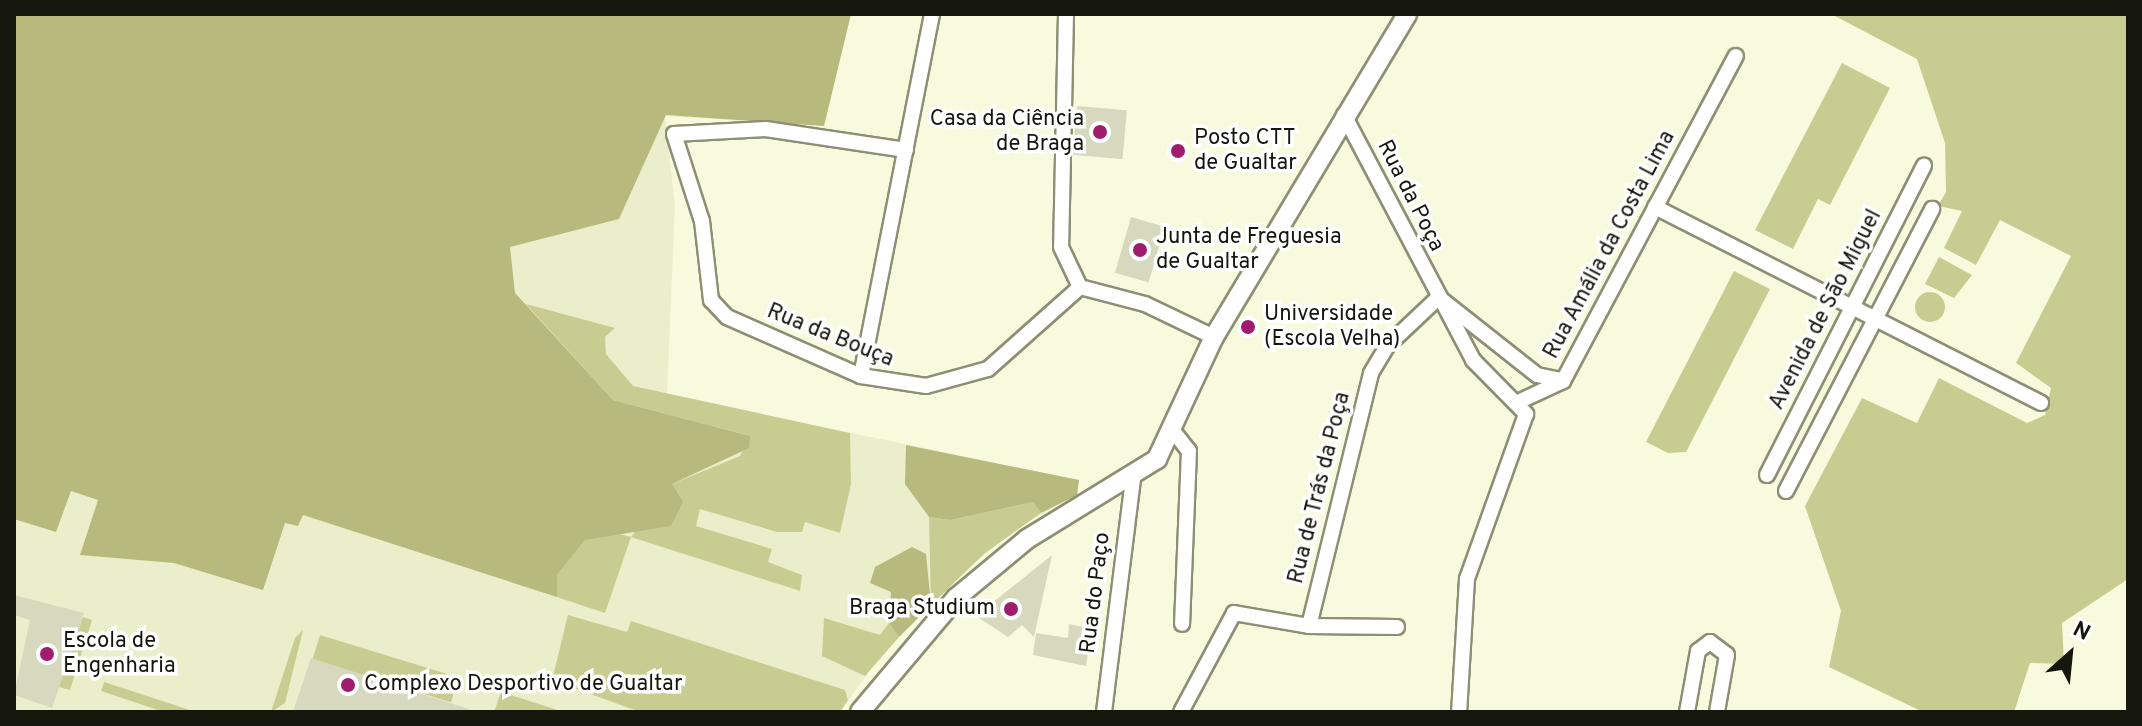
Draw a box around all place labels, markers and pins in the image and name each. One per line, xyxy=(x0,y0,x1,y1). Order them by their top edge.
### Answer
place label: Casa da Ciência de Braga xyxy=(930,106,1084,158)
marker: Casa da Ciência de Braga xyxy=(1091,123,1109,141)
place label: Posto CTT de Gualtar xyxy=(1194,125,1297,176)
marker: Posto CTT de Gualtar xyxy=(1169,142,1187,160)
place label: Junta de Freguesia de Gualtar xyxy=(1156,224,1342,276)
marker: Junta de Freguesia de Gualtar xyxy=(1131,241,1149,259)
place label: Universidade (Escola Velha) xyxy=(1264,301,1401,352)
marker: Universidade (Escola Velha) xyxy=(1239,318,1257,336)
place label: Braga Studium xyxy=(849,596,995,622)
marker: Braga Studium xyxy=(1002,600,1020,618)
place label: Escola de Engenharia xyxy=(63,628,175,680)
marker: Escola de Engenharia xyxy=(38,645,56,663)
place label: Complexo Desportivo de Gualtar xyxy=(364,672,682,698)
marker: Complexo Desportivo de Gualtar xyxy=(339,676,357,694)

